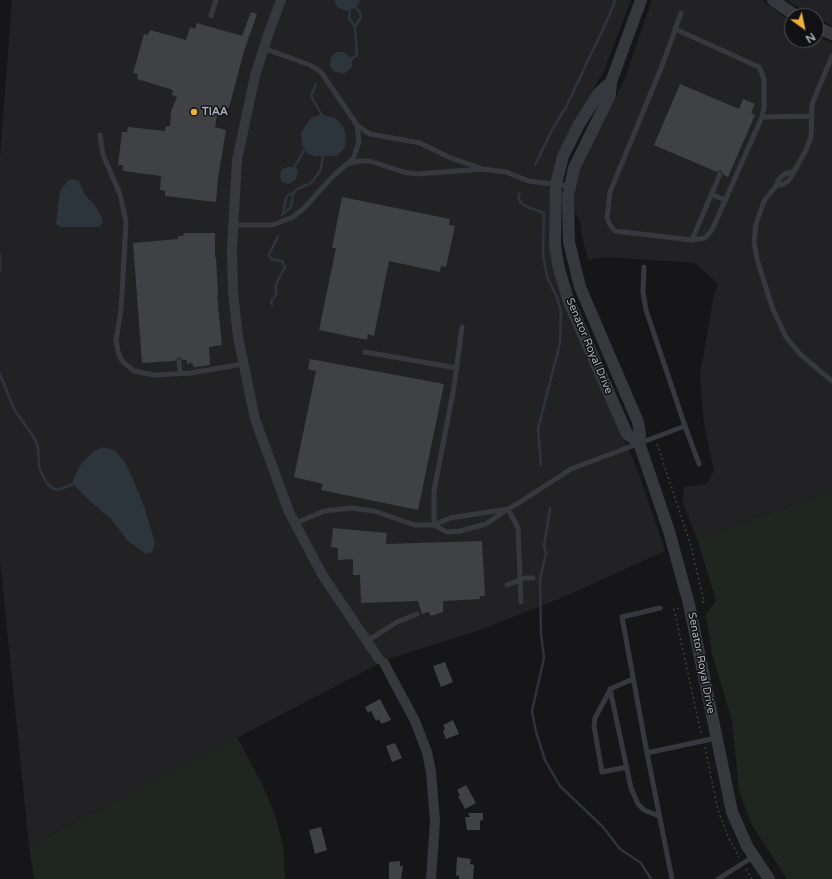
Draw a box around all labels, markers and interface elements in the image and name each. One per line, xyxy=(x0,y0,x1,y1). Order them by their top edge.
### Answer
north arrow xyxy=(784,8,824,48)
text: N xyxy=(803,30,818,46)
place label: TIAA xyxy=(202,105,228,119)
marker: TIAA xyxy=(189,107,199,117)
street label: Senator Royal Drive xyxy=(563,296,615,396)
street label: Senator Royal Drive xyxy=(685,611,717,715)

